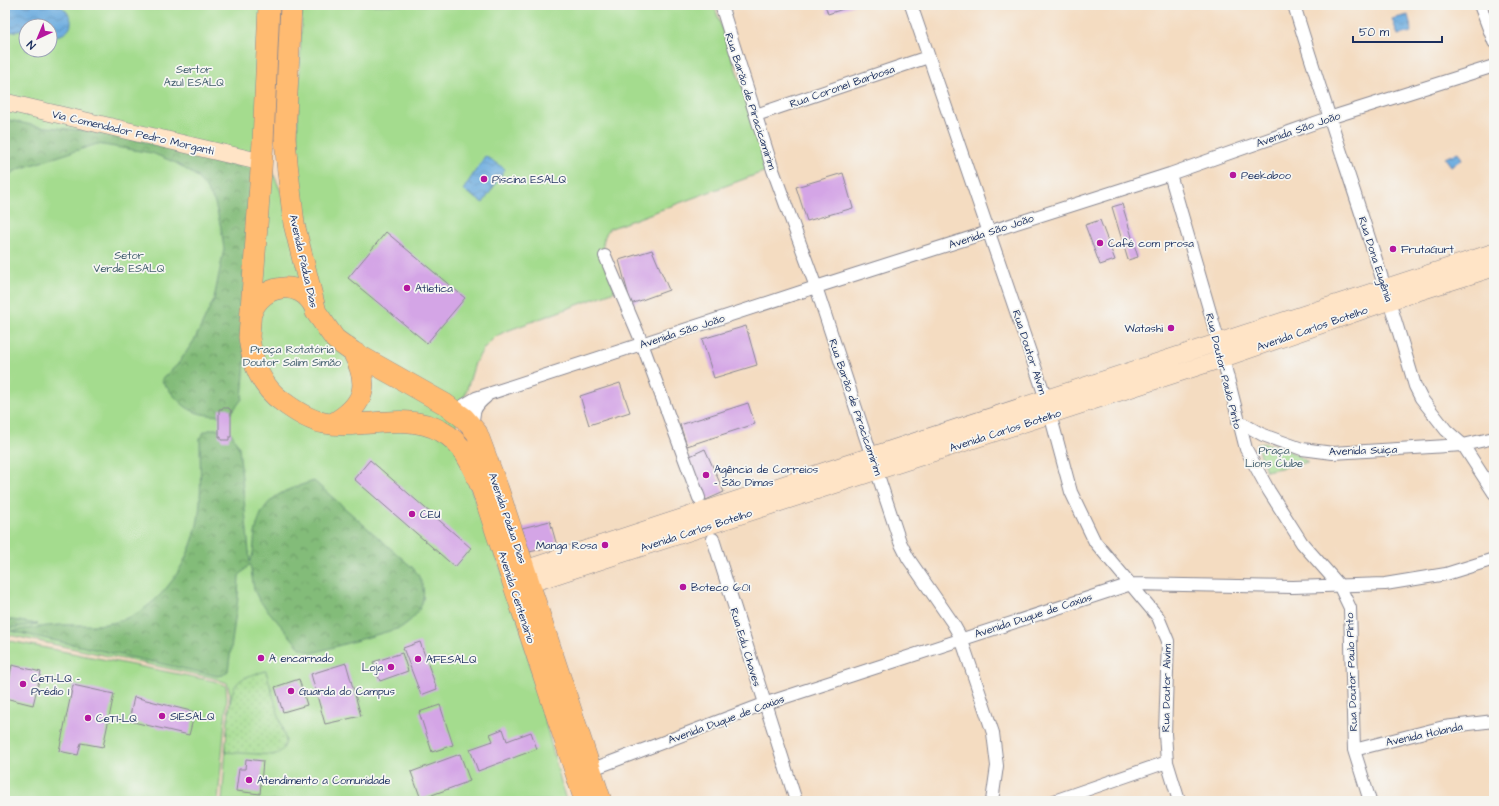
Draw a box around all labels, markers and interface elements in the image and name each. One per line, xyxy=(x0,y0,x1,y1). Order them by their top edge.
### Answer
north arrow xyxy=(18,18,58,58)
scale bar xyxy=(1353,18,1442,44)
text: 50 m xyxy=(1359,24,1390,41)
street label: Rua Barão de Piracicamirim xyxy=(721,31,780,172)
text: N xyxy=(24,37,39,53)
street label: Rua Coronel Barbosa xyxy=(788,61,897,112)
park label: Sertor Azul ESALQ xyxy=(164,62,224,90)
street label: Via Comendador Pedro Morganti xyxy=(50,107,216,159)
street label: Avenida São João xyxy=(1254,108,1343,151)
place label: Peekaboo xyxy=(1241,168,1292,183)
marker: Peekaboo xyxy=(1228,170,1238,180)
place label: Piscina ESALQ xyxy=(492,172,567,187)
marker: Piscina ESALQ xyxy=(479,174,489,184)
street label: Avenida São João xyxy=(947,210,1036,252)
street label: Avenida Pádua Dias xyxy=(285,213,322,310)
street label: Rua Dona Eugênia xyxy=(1354,215,1396,304)
place label: Café com prosa xyxy=(1108,236,1194,251)
marker: Café com prosa xyxy=(1095,238,1105,248)
place label: FrutaGurt xyxy=(1401,242,1455,257)
marker: FrutaGurt xyxy=(1388,244,1398,254)
park label: Setor Verde ESALQ xyxy=(94,248,165,276)
place label: Atletica xyxy=(415,281,453,296)
marker: Atletica xyxy=(402,283,412,293)
street label: Avenida Carlos Botelho xyxy=(1255,302,1370,355)
street label: Rua Doutor Alvim xyxy=(1009,308,1050,397)
street label: Avenida São João xyxy=(638,310,727,352)
street label: Rua Doutor Paulo Pinto xyxy=(1202,312,1245,431)
place label: Watashi xyxy=(1124,321,1163,336)
marker: Watashi xyxy=(1166,323,1176,333)
street label: Rua Barão de Piracicamirim xyxy=(825,337,886,478)
park label: Praça Rotatória Doutor Salim Simão xyxy=(243,342,342,370)
street label: Avenida Carlos Botelho xyxy=(947,405,1064,456)
street label: Avenida Suiça xyxy=(1329,442,1398,459)
park label: Praça Lions Clube xyxy=(1245,443,1303,471)
place label: Agência de Correios - São Dimas xyxy=(714,462,819,490)
marker: Agência de Correios - São Dimas xyxy=(701,470,711,480)
street label: Avenida Pádua Dias xyxy=(485,471,530,566)
street label: Avenida Carlos Botelho xyxy=(638,505,755,556)
place label: CEU xyxy=(420,507,440,522)
marker: CEU xyxy=(407,509,417,519)
place label: Manga Rosa xyxy=(536,538,597,554)
marker: Manga Rosa xyxy=(600,540,610,550)
street label: Avenida Centenário xyxy=(495,549,539,646)
place label: Boteco 6:01 xyxy=(691,580,751,595)
marker: Boteco 6:01 xyxy=(678,582,688,592)
street label: Avenida Duque de Caxias xyxy=(972,589,1094,642)
street label: Rua Edu Chaves xyxy=(726,606,765,689)
street label: Rua Doutor Paulo Pinto xyxy=(1342,612,1361,732)
street label: Rua Doutor Alvim xyxy=(1158,643,1175,732)
place label: A encarnado xyxy=(269,651,334,666)
place label: AFESALQ xyxy=(426,652,477,667)
marker: A encarnado xyxy=(256,653,266,663)
marker: AFESALQ xyxy=(413,654,423,664)
place label: Loja xyxy=(362,660,383,675)
marker: Loja xyxy=(386,662,396,672)
place label: CeTI-LQ - Prédio 1 xyxy=(31,671,81,699)
marker: CeTI-LQ - Prédio 1 xyxy=(18,679,28,689)
place label: Guarda do Campus xyxy=(299,684,395,699)
marker: Guarda do Campus xyxy=(286,686,296,696)
street label: Avenida Duque de Caxias xyxy=(666,691,787,748)
place label: SIESALQ xyxy=(170,709,215,724)
place label: CeTI-LQ xyxy=(96,711,137,726)
marker: SIESALQ xyxy=(157,711,167,721)
marker: CeTI-LQ xyxy=(83,713,93,723)
street label: Avenida Holanda xyxy=(1384,719,1464,750)
place label: Atendimento a Comunidade xyxy=(257,773,390,788)
marker: Atendimento a Comunidade xyxy=(244,775,254,785)

